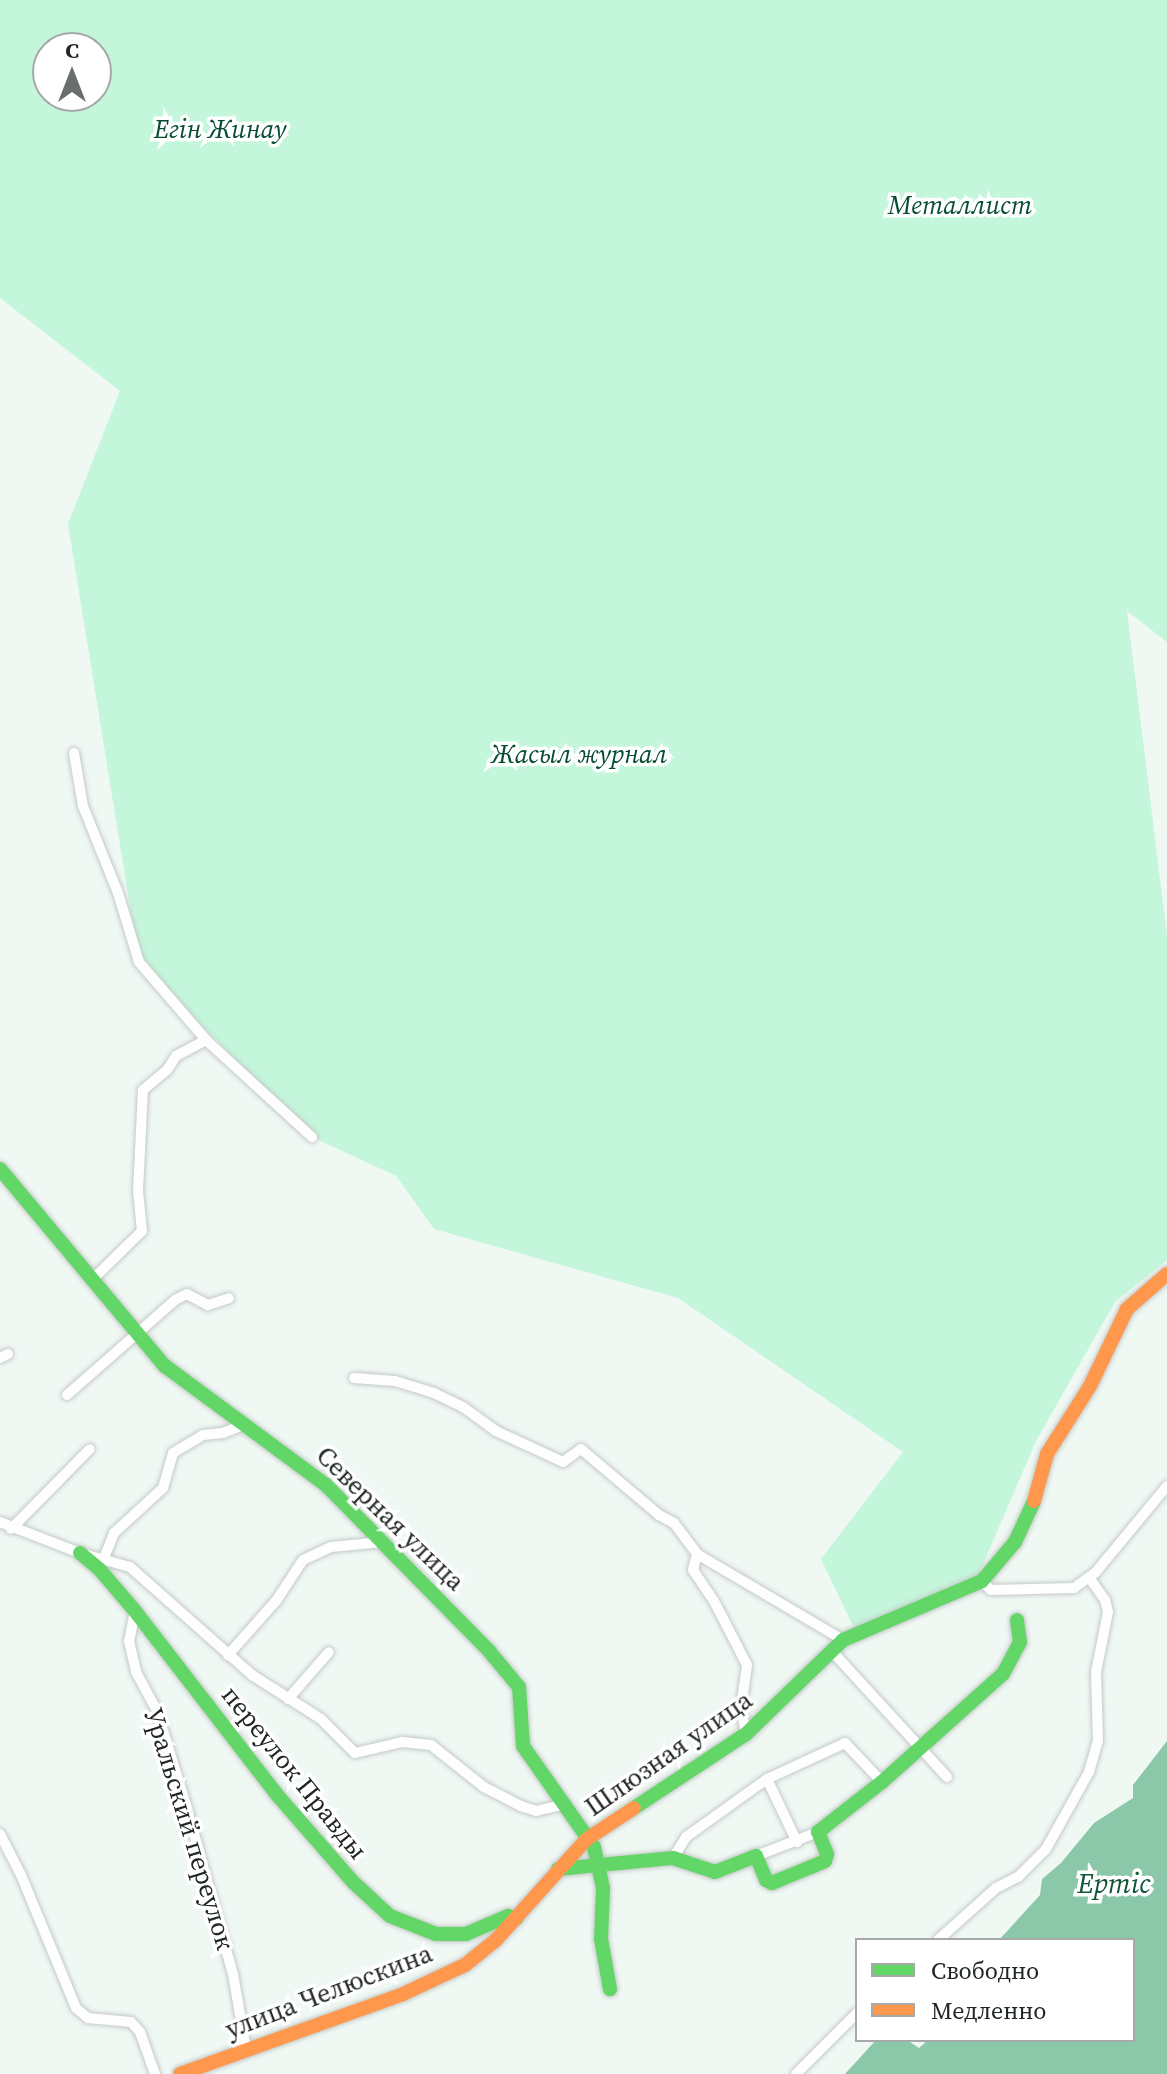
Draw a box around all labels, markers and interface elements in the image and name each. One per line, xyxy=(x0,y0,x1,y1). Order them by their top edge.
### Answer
north arrow xyxy=(32,32,112,112)
text: С xyxy=(65,35,79,65)
park label: Егін Жинау xyxy=(154,114,286,146)
park label: Металлист xyxy=(888,190,1032,222)
park label: Жасыл журнал xyxy=(491,739,667,771)
street label: Северная улица xyxy=(309,1440,471,1598)
street label: переулок Правды xyxy=(215,1680,373,1866)
street label: Шлюзная улица xyxy=(579,1685,759,1823)
street label: Уральский переулок xyxy=(137,1704,241,1954)
water label: Ертіс xyxy=(1077,1866,1151,1900)
street label: улица Челюскина xyxy=(221,1938,437,2046)
legend xyxy=(855,1938,1135,2042)
text: Свободно xyxy=(931,1954,1039,1987)
text: Медленно xyxy=(931,1994,1046,2027)

